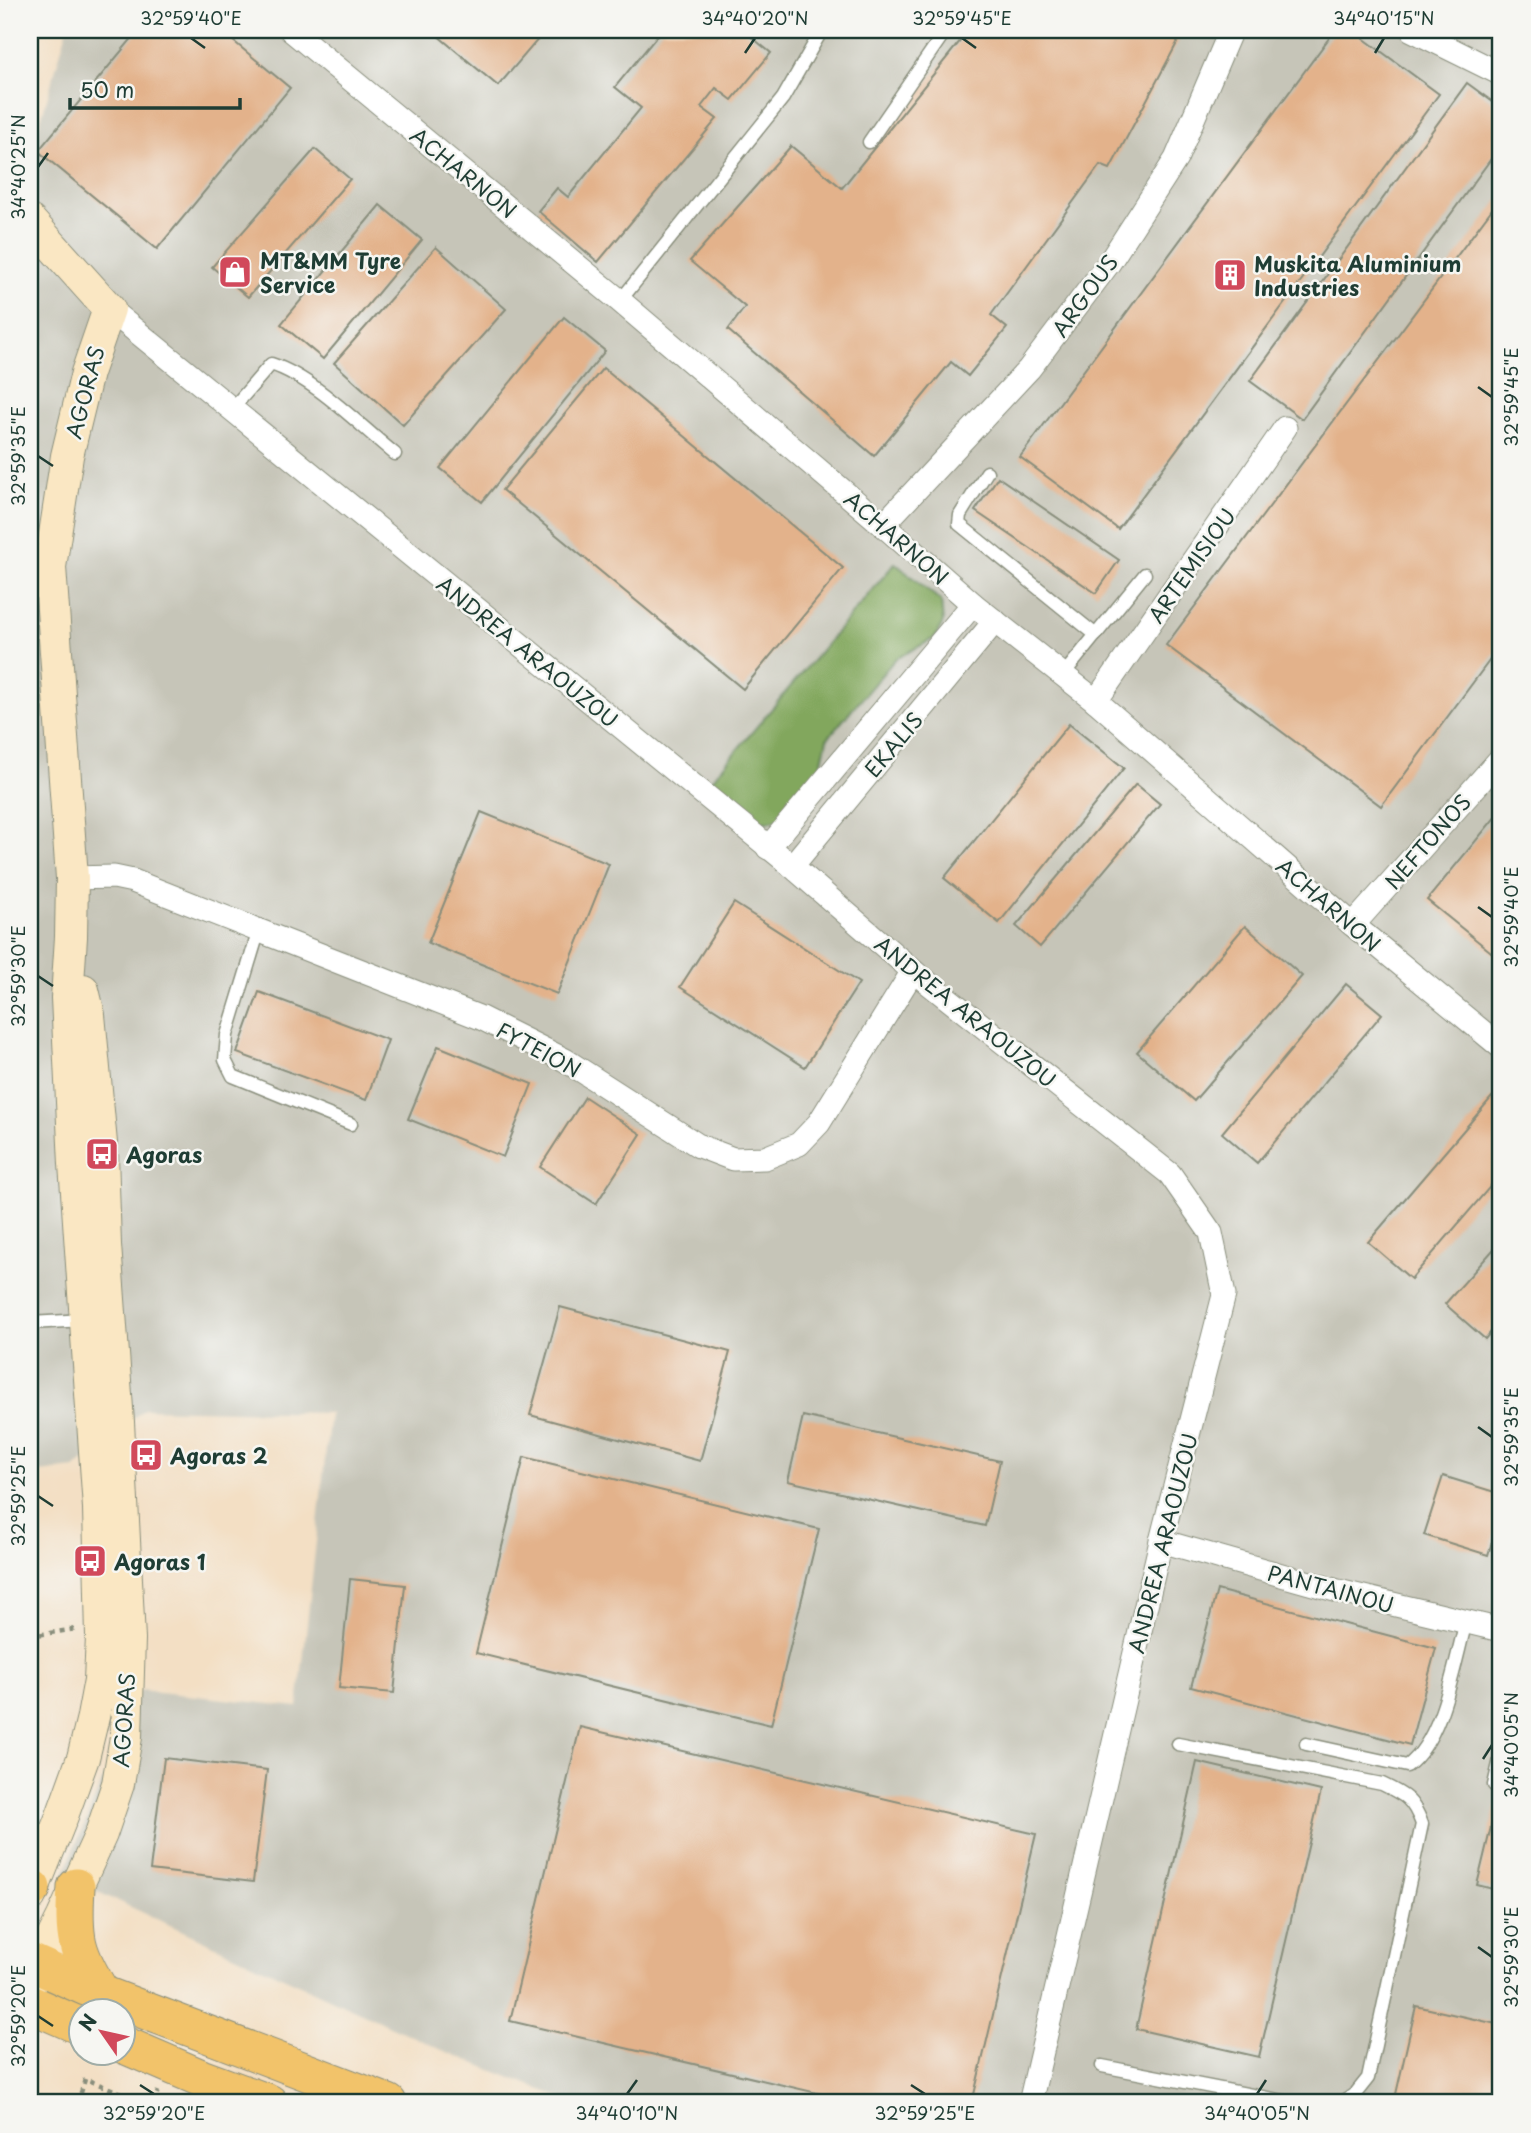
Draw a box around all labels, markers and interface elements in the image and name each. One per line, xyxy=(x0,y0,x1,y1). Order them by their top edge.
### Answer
text: 32°59'40"E xyxy=(140,4,242,31)
text: 34°40'20"N xyxy=(701,4,809,31)
text: 32°59'45"E xyxy=(912,4,1012,31)
text: 34°40'15"N xyxy=(1333,4,1435,31)
scale bar xyxy=(70,66,240,110)
text: 50 m xyxy=(80,73,134,105)
text: 34°40'25"N xyxy=(4,114,31,220)
street label: ACHARNON xyxy=(404,119,524,225)
place label: MT&MM Tyre Service xyxy=(260,244,401,300)
street label: ARGOUS xyxy=(1043,247,1125,343)
place label: Muskita Aluminium Industries xyxy=(1254,247,1461,303)
shop icon: MT&MM Tyre Service xyxy=(216,253,254,291)
building icon: Muskita Aluminium Industries xyxy=(1211,256,1249,294)
street label: AGORAS xyxy=(56,342,112,442)
text: 32°59'45"E xyxy=(1497,347,1524,447)
text: 32°59'35"E xyxy=(4,406,31,506)
street label: ACHARNON xyxy=(838,483,956,591)
street label: ARTEMISIOU xyxy=(1139,501,1243,629)
street label: ANDREA ARAOUZOU xyxy=(430,568,626,734)
street label: EKALIS xyxy=(856,704,930,784)
street label: NEFTONOS xyxy=(1376,786,1478,896)
street label: ACHARNON xyxy=(1270,850,1388,958)
text: 32°59'40"E xyxy=(1497,866,1524,968)
text: 32°59'30"E xyxy=(4,925,31,1027)
street label: ANDREA ARAOUZOU xyxy=(868,928,1064,1094)
street label: FYTEION xyxy=(491,1013,587,1085)
bus stop icon: Agoras xyxy=(83,1135,121,1173)
place label: Agoras xyxy=(125,1138,202,1170)
text: 32°59'35"E xyxy=(1497,1387,1524,1487)
street label: ANDREA ARAOUZOU xyxy=(1119,1430,1205,1656)
bus stop icon: Agoras 2 xyxy=(127,1436,165,1474)
place label: Agoras 2 xyxy=(169,1439,268,1471)
text: 32°59'25"E xyxy=(4,1446,31,1546)
bus stop icon: Agoras 1 xyxy=(71,1542,109,1580)
place label: Agoras 1 xyxy=(113,1545,206,1577)
street label: PANTAINOU xyxy=(1264,1556,1398,1620)
street label: AGORAS xyxy=(104,1671,142,1769)
text: 34°40'05"N xyxy=(1497,1692,1524,1798)
text: 32°59'30"E xyxy=(1497,1906,1524,2008)
text: 32°59'20"E xyxy=(4,1965,31,2067)
north arrow xyxy=(66,1996,136,2066)
text: N xyxy=(71,2008,103,2036)
text: 32°59'20"E xyxy=(103,2099,205,2126)
text: 34°40'10"N xyxy=(576,2099,678,2126)
text: 32°59'25"E xyxy=(875,2099,975,2126)
text: 34°40'05"N xyxy=(1204,2099,1310,2126)

